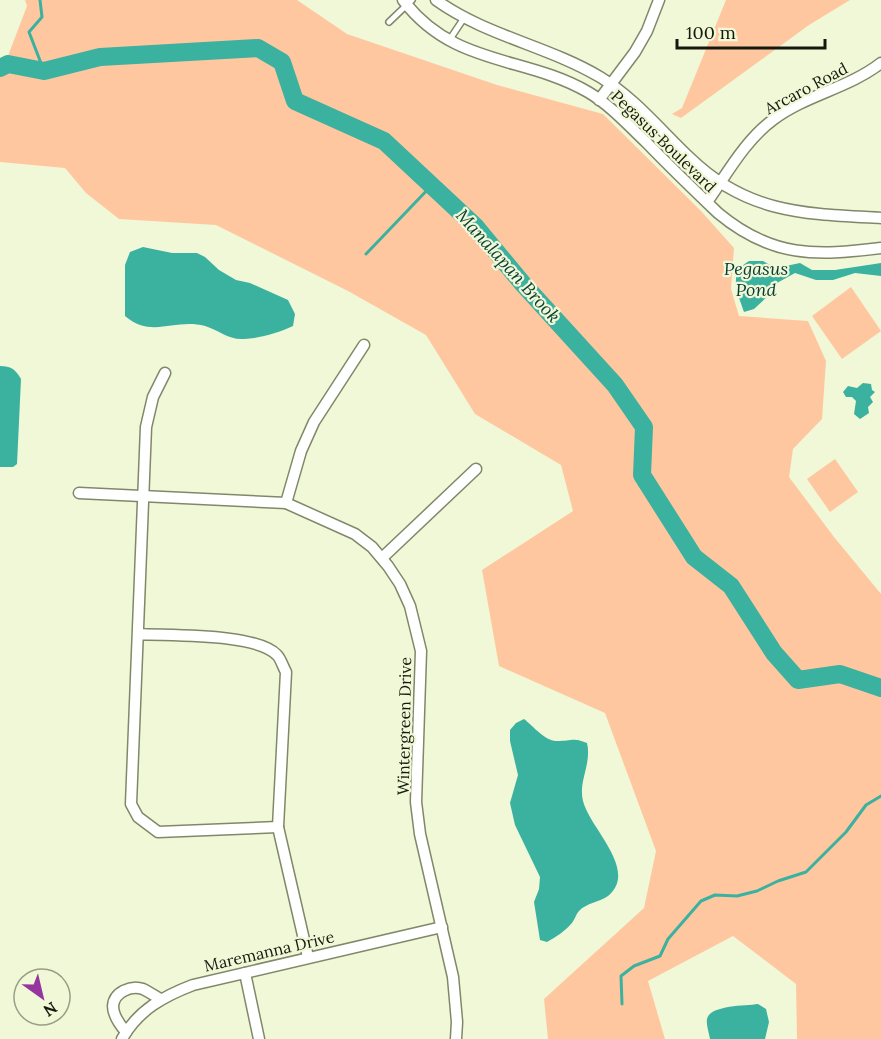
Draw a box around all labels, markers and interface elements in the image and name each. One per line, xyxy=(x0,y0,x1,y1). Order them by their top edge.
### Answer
scale bar xyxy=(677,12,826,50)
text: 100 m xyxy=(686,21,736,44)
street label: Arcaro Road xyxy=(760,58,851,119)
street label: Pegasus Boulevard xyxy=(607,86,721,197)
water label: Manalapan Brook xyxy=(451,204,566,327)
water label: Pegasus Pond xyxy=(724,257,788,301)
street label: Wintergreen Drive xyxy=(393,656,415,795)
street label: Maremanna Drive xyxy=(202,926,336,976)
north arrow xyxy=(12,967,72,1027)
text: N xyxy=(40,998,61,1021)

